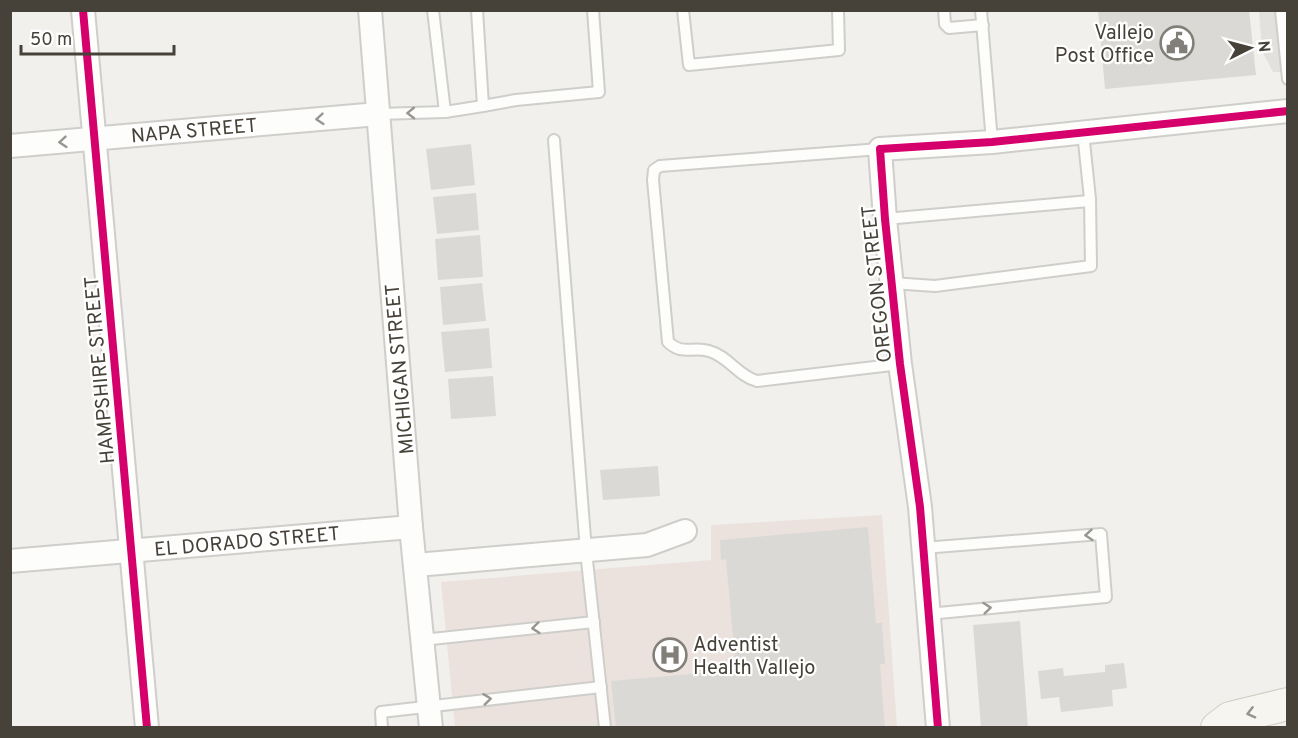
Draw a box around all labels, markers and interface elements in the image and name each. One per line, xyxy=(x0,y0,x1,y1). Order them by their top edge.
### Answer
scale bar xyxy=(21,18,174,56)
north arrow xyxy=(1220,18,1280,78)
place label: Vallejo Post Office xyxy=(1055,21,1154,70)
public building icon: Vallejo Post Office xyxy=(1159,25,1195,61)
text: 50 m xyxy=(30,29,72,52)
text: N xyxy=(1252,40,1273,53)
one-way arrow xyxy=(407,107,416,119)
one-way arrow xyxy=(316,112,325,125)
street label: NAPA STREET xyxy=(130,114,259,150)
one-way arrow xyxy=(59,135,68,148)
street label: OREGON STREET xyxy=(857,204,899,364)
street label: HAMPSHIRE STREET xyxy=(80,275,122,465)
street label: MICHIGAN STREET xyxy=(381,282,421,455)
street label: EL DORADO STREET xyxy=(153,522,341,564)
one-way arrow xyxy=(1085,528,1094,541)
one-way arrow xyxy=(982,602,991,615)
one-way arrow xyxy=(531,621,540,634)
place label: Adventist Health Vallejo xyxy=(693,633,815,682)
hospital icon: Adventist Health Vallejo xyxy=(652,637,688,673)
one-way arrow xyxy=(483,693,492,706)
one-way arrow xyxy=(1246,706,1256,719)

